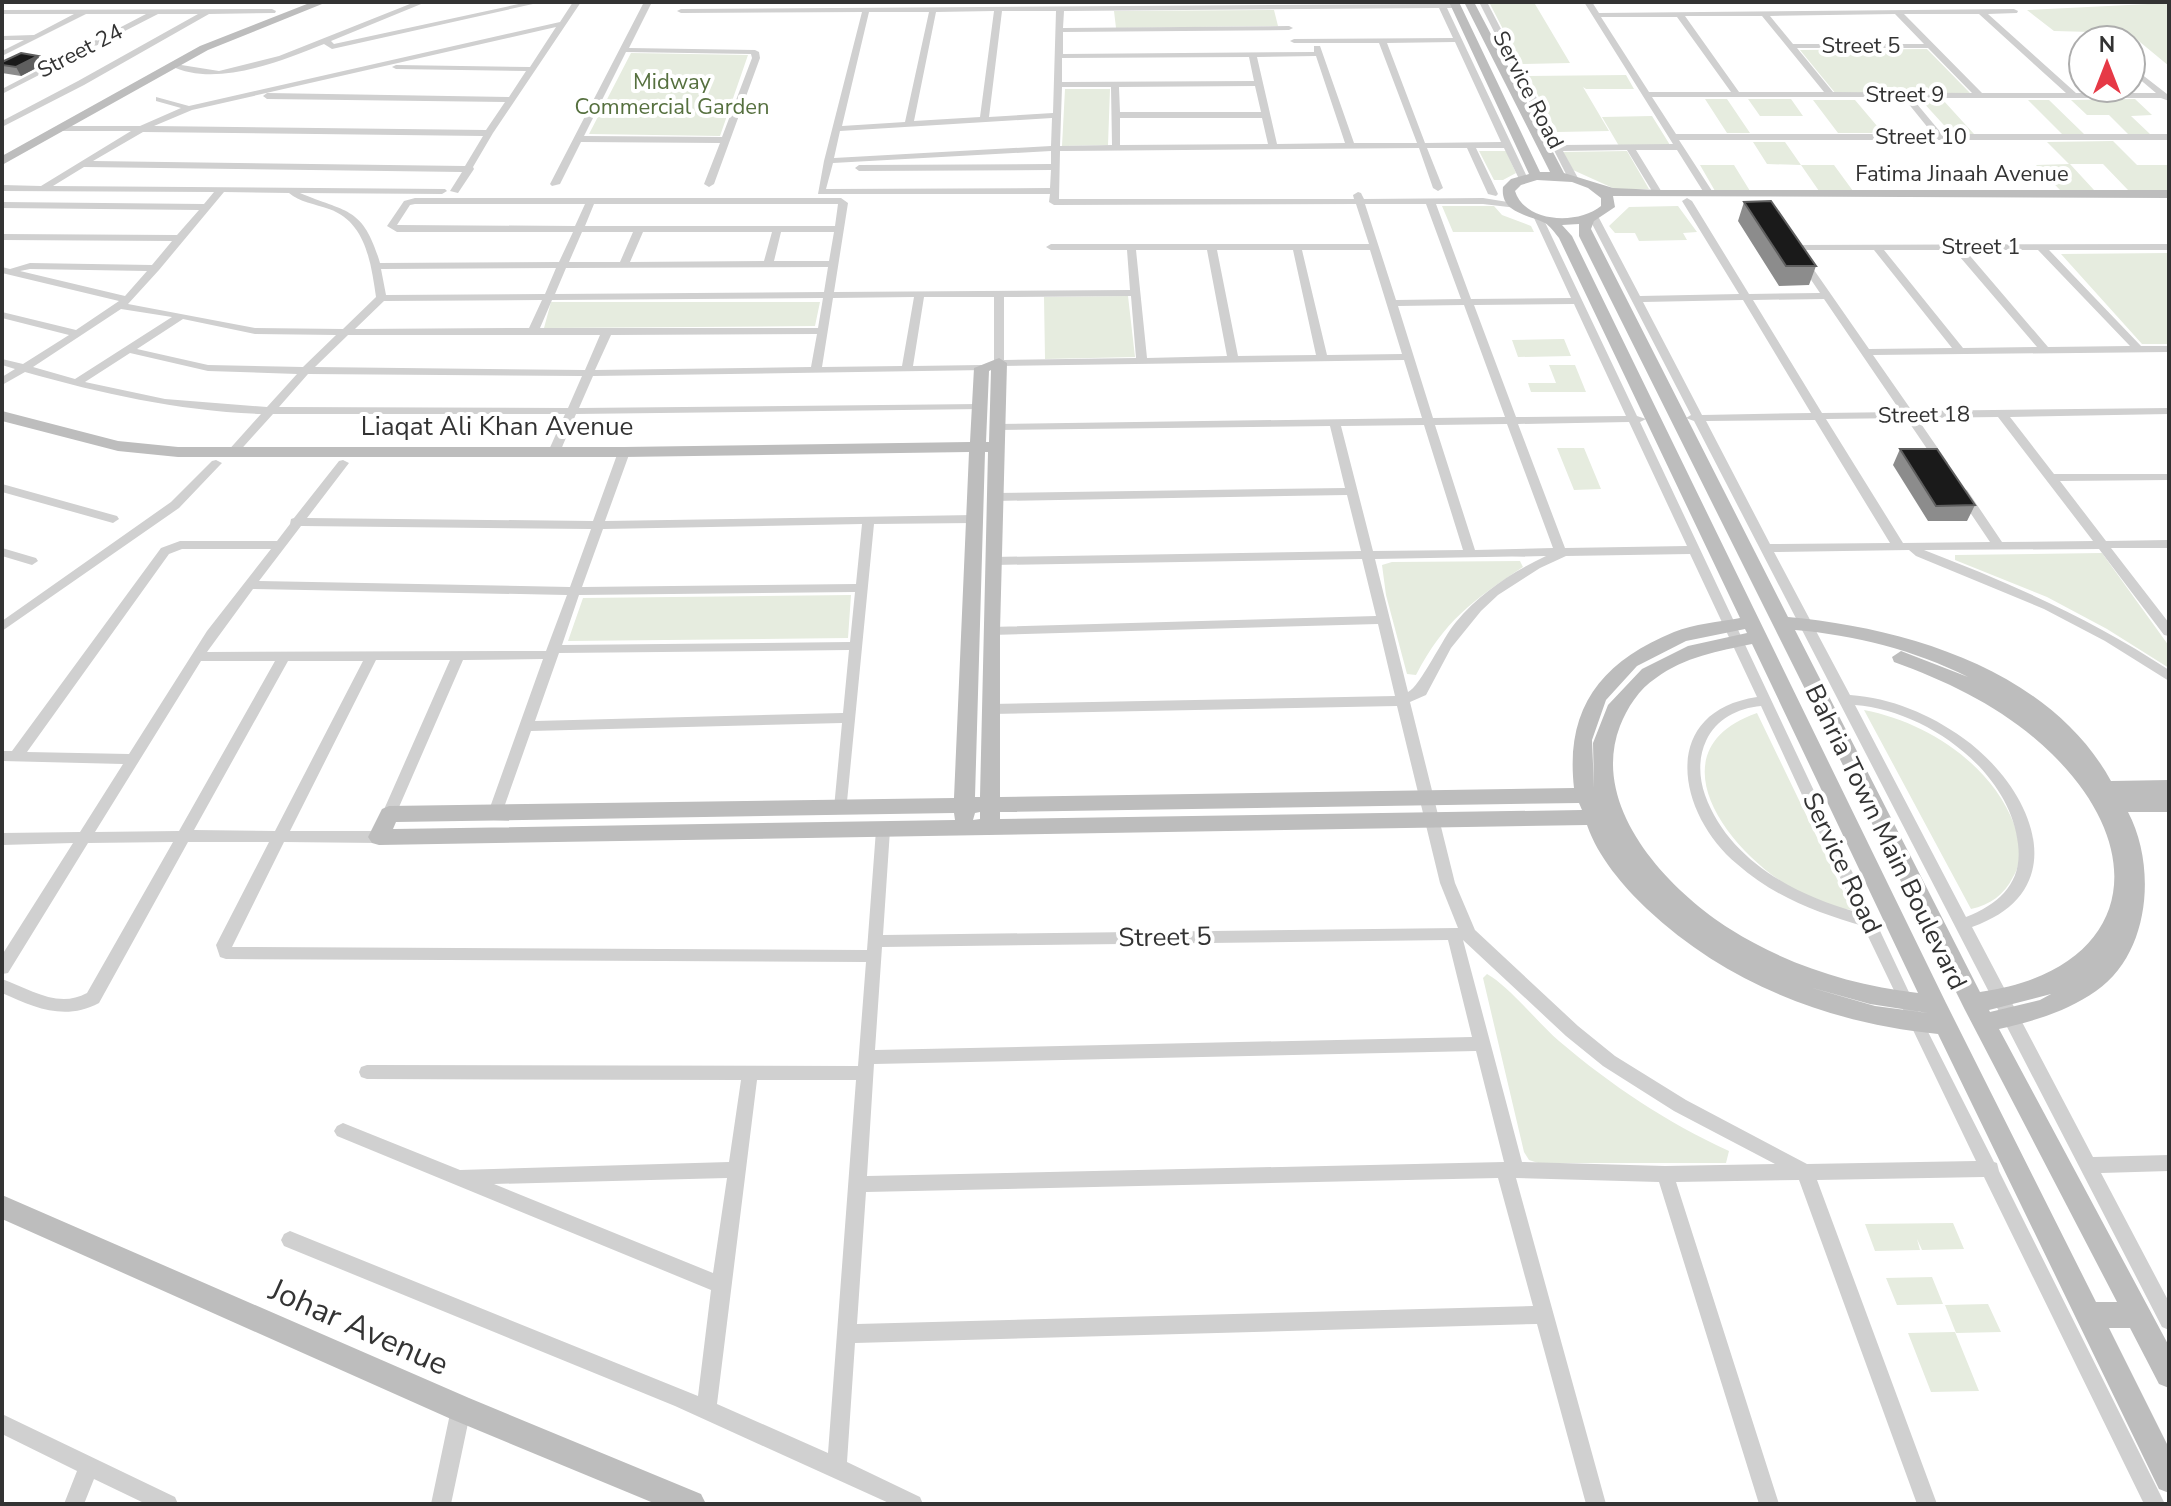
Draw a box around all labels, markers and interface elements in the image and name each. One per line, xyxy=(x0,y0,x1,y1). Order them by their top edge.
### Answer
street label: Street 24 xyxy=(32,17,128,85)
north arrow xyxy=(2067,24,2147,104)
street label: Service Road xyxy=(1485,26,1571,154)
text: N xyxy=(2099,30,2115,60)
street label: Street 5 xyxy=(1822,31,1900,61)
park label: Midway Commercial Garden xyxy=(575,67,769,122)
street label: Street 9 xyxy=(1866,80,1944,110)
street label: Street 10 xyxy=(1875,122,1967,152)
street label: Fatima Jinaah Avenue xyxy=(1855,159,2069,189)
street label: Street 1 xyxy=(1942,232,2020,262)
street label: Street 18 xyxy=(1878,399,1970,431)
street label: Liaqat Ali Khan Avenue xyxy=(361,409,633,444)
street label: Bahria Town Main Boulevard xyxy=(1797,678,1975,996)
street label: Service Road xyxy=(1794,787,1890,939)
street label: Street 5 xyxy=(1118,919,1212,955)
street label: Johar Avenue xyxy=(262,1268,455,1386)

